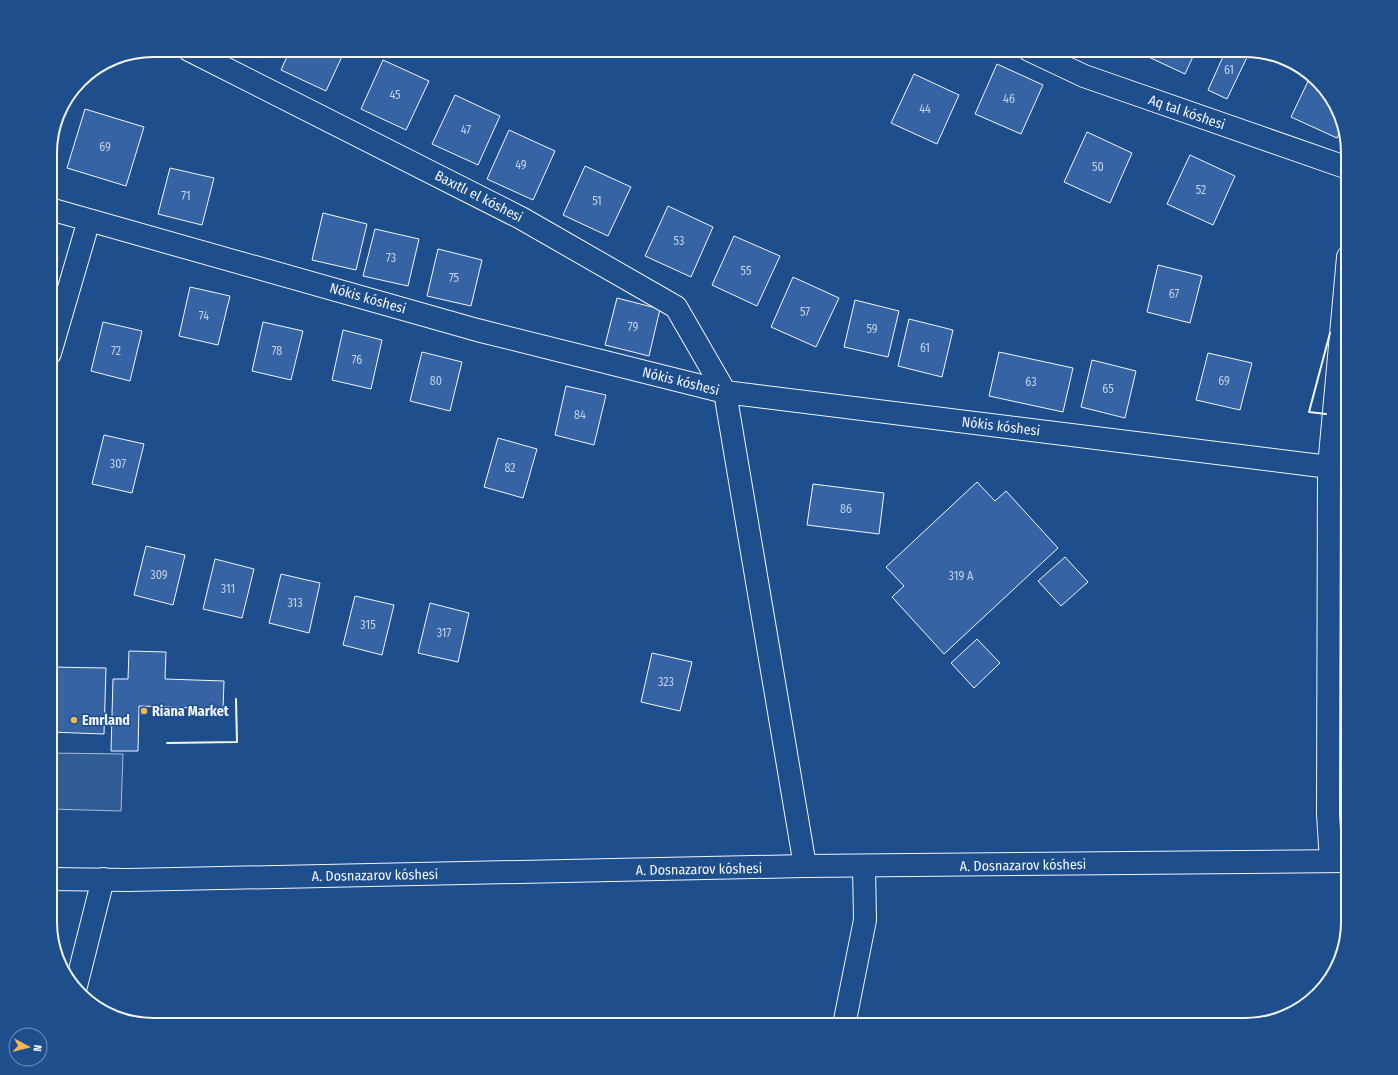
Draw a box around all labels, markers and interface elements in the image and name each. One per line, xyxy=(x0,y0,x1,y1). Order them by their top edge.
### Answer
house number: 61 xyxy=(1224,63,1234,77)
house number: 45 xyxy=(389,88,401,102)
street label: Aq tal kóshesi xyxy=(1146,91,1227,134)
house number: 46 xyxy=(1003,92,1015,106)
house number: 44 xyxy=(919,102,931,116)
house number: 47 xyxy=(461,123,471,137)
house number: 69 xyxy=(99,140,111,154)
house number: 49 xyxy=(515,158,527,172)
house number: 50 xyxy=(1092,160,1104,174)
street label: Baxıtlı el kóshesi xyxy=(432,167,526,226)
house number: 52 xyxy=(1196,183,1206,197)
house number: 71 xyxy=(181,189,191,203)
house number: 51 xyxy=(592,194,602,208)
house number: 53 xyxy=(674,234,684,248)
house number: 73 xyxy=(386,251,396,265)
house number: 55 xyxy=(741,264,752,278)
house number: 75 xyxy=(449,271,460,285)
street label: Nókis kóshesi xyxy=(328,279,408,318)
house number: 67 xyxy=(1169,287,1179,301)
house number: 57 xyxy=(800,305,810,319)
house number: 74 xyxy=(199,309,209,323)
house number: 79 xyxy=(628,320,638,334)
house number: 59 xyxy=(866,322,878,336)
house number: 61 xyxy=(920,341,930,355)
house number: 72 xyxy=(111,344,121,358)
house number: 78 xyxy=(272,344,282,358)
house number: 76 xyxy=(352,353,362,367)
street label: Nókis kóshesi xyxy=(641,364,721,399)
house number: 80 xyxy=(430,374,442,388)
house number: 69 xyxy=(1218,374,1230,388)
house number: 63 xyxy=(1025,375,1037,389)
house number: 65 xyxy=(1102,382,1114,396)
house number: 84 xyxy=(574,408,586,422)
street label: Nókis kóshesi xyxy=(961,413,1041,440)
house number: 307 xyxy=(110,457,126,471)
house number: 82 xyxy=(504,461,516,475)
house number: 86 xyxy=(840,502,852,516)
house number: 309 xyxy=(150,568,168,582)
house number: 319 А xyxy=(949,569,974,583)
house number: 311 xyxy=(221,582,235,596)
house number: 313 xyxy=(287,596,303,610)
house number: 315 xyxy=(360,618,376,632)
house number: 317 xyxy=(437,626,451,640)
house number: 323 xyxy=(658,675,674,689)
place label: Riana Market xyxy=(152,703,230,720)
marker: Riana Market xyxy=(139,706,149,716)
place label: Emrland xyxy=(82,712,130,729)
marker: Emrland xyxy=(69,715,79,725)
street label: A. Dosnazarov kóshesi xyxy=(960,856,1086,875)
street label: A. Dosnazarov kóshesi xyxy=(636,860,762,879)
street label: A. Dosnazarov kóshesi xyxy=(312,866,438,885)
north arrow xyxy=(8,1027,48,1067)
text: N xyxy=(31,1044,44,1052)

